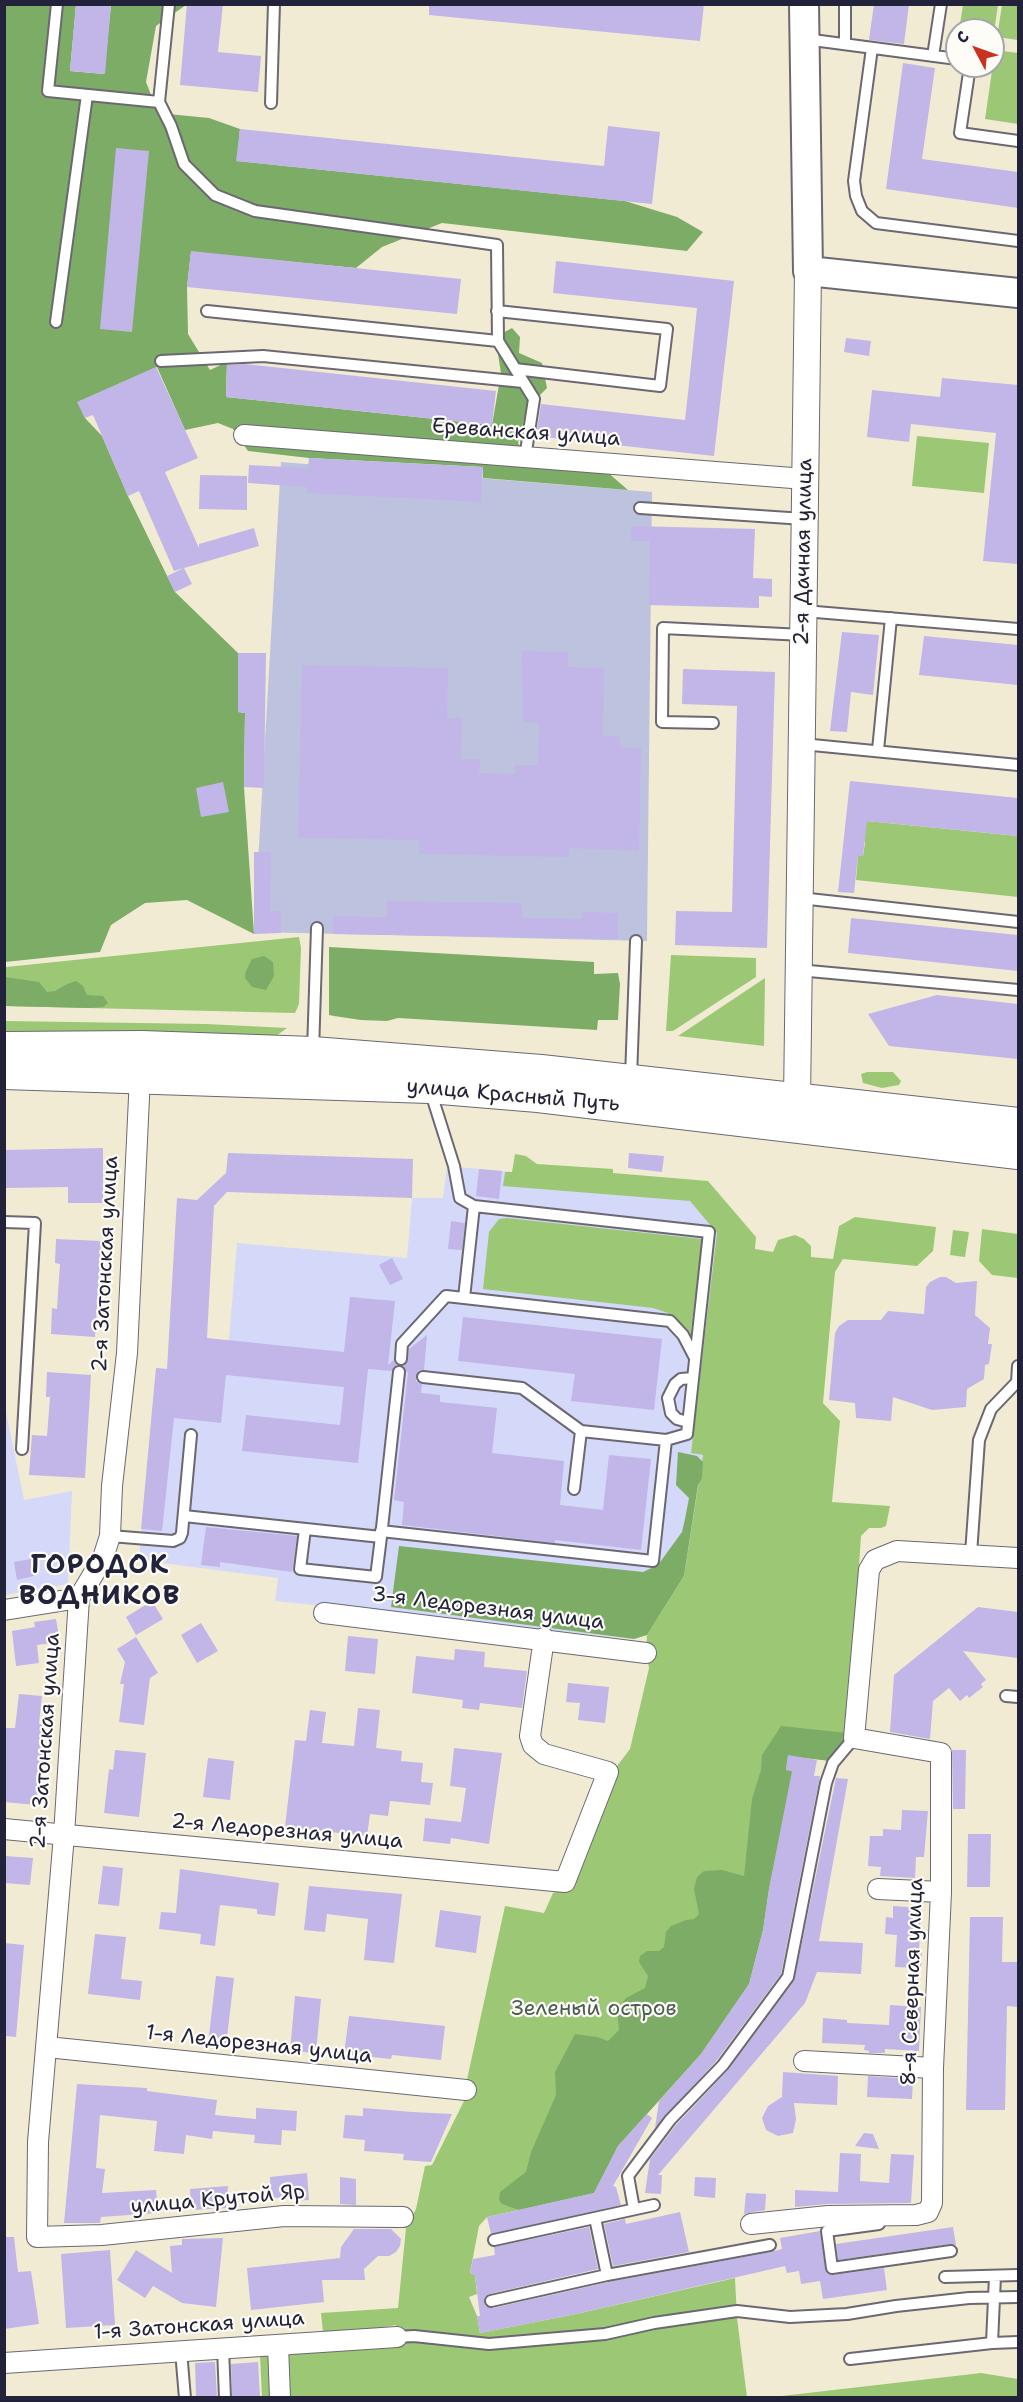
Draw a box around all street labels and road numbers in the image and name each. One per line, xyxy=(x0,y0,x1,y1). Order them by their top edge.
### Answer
street label: Ереванская улица xyxy=(431,414,621,452)
street label: 2-я Дачная улица xyxy=(790,458,818,646)
street label: улица Красный Путь xyxy=(405,1074,621,1118)
street label: 2-я Затонская улица xyxy=(88,1155,124,1373)
street label: 3-я Ледорезная улица xyxy=(370,1582,606,1636)
street label: 2-я Затонская улица xyxy=(26,1632,66,1850)
street label: 2-я Ледорезная улица xyxy=(170,1809,404,1855)
street label: 8-я Северная улица xyxy=(897,1878,929,2086)
street label: 1-я Ледорезная улица xyxy=(145,2021,373,2069)
street label: улица Крутой Яр xyxy=(130,2180,306,2220)
street label: 1-я Затонская улица xyxy=(93,2306,305,2346)

